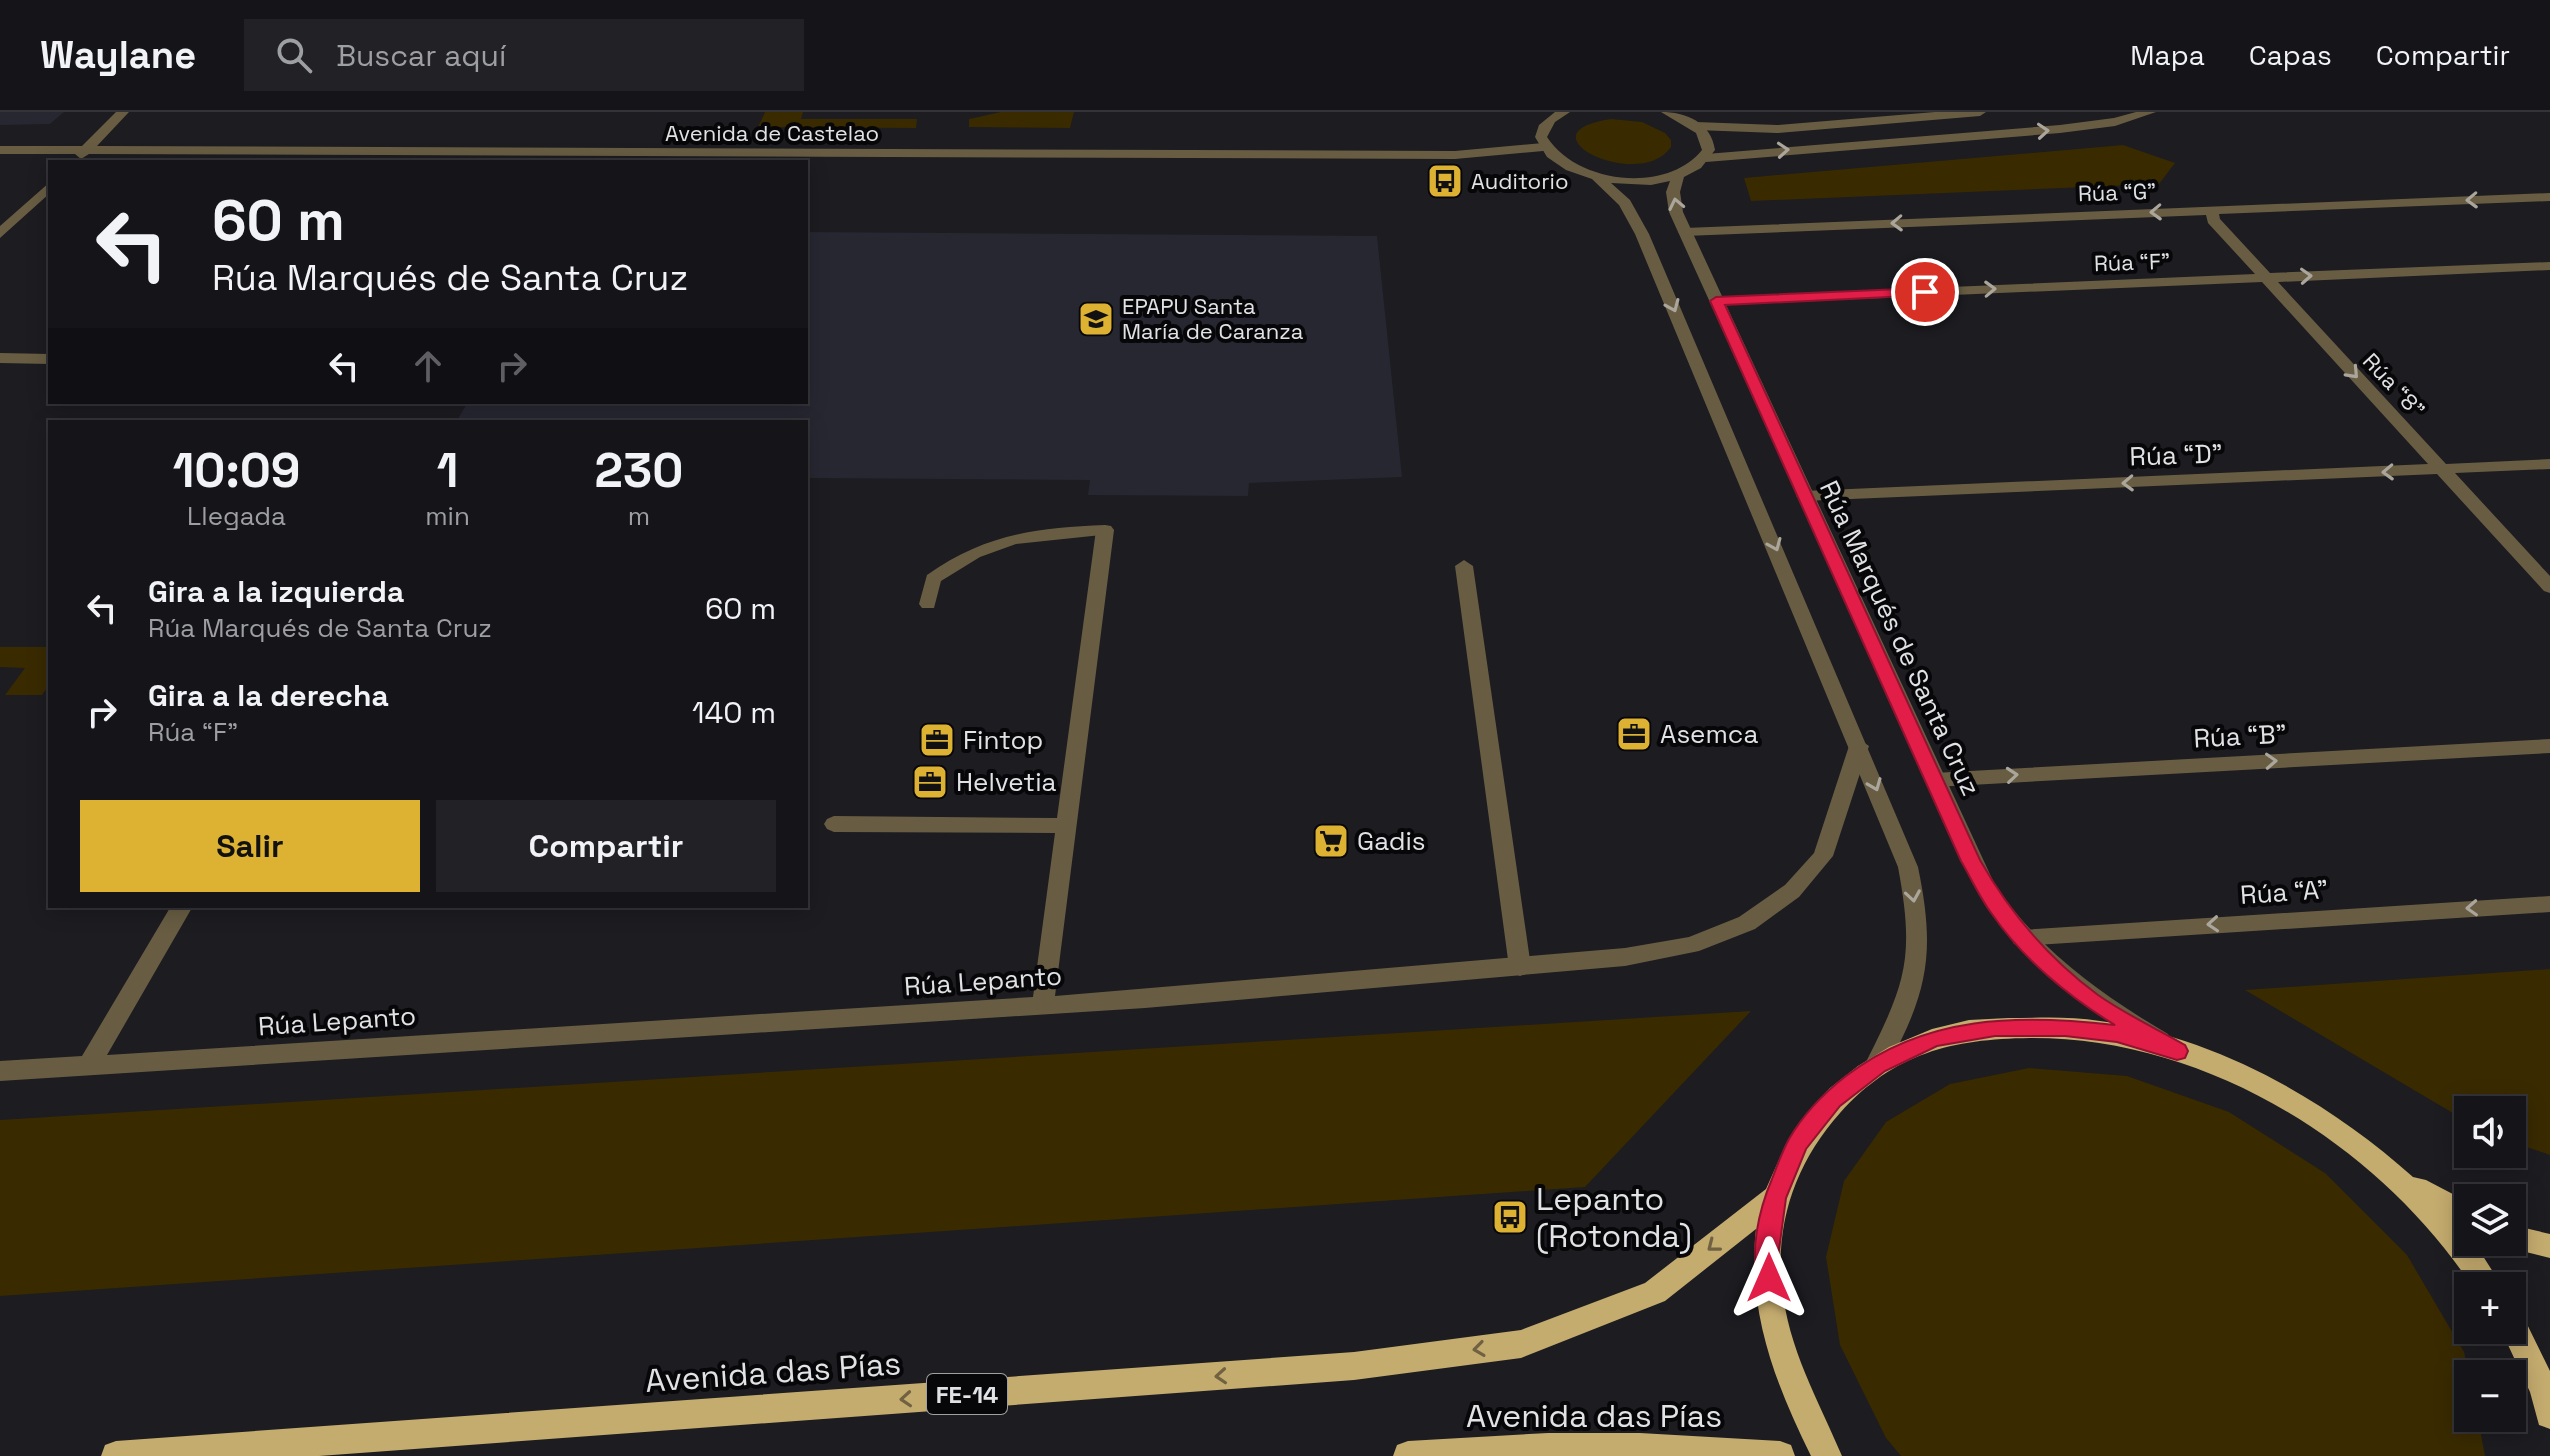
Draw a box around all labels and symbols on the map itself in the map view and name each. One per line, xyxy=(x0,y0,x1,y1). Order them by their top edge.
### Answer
street label: Avenida de Castelao xyxy=(665,119,879,147)
one-way arrow xyxy=(2037,122,2050,139)
one-way arrow xyxy=(1777,142,1790,159)
bus stop icon: Auditorio xyxy=(1426,162,1464,200)
place label: Auditorio xyxy=(1471,167,1568,195)
street label: Rúa “G” xyxy=(2077,177,2157,207)
one-way arrow xyxy=(2465,192,2478,209)
one-way arrow xyxy=(1668,198,1685,212)
one-way arrow xyxy=(2149,204,2162,221)
one-way arrow xyxy=(1890,215,1903,232)
street label: Rúa “F” xyxy=(2093,247,2171,277)
pin xyxy=(1891,258,1959,326)
one-way arrow xyxy=(2300,268,2313,285)
one-way arrow xyxy=(1984,281,1997,298)
place label: EPAPU Santa María de Caranza xyxy=(1122,292,1304,345)
one-way arrow xyxy=(1663,298,1679,312)
school or university icon: EPAPU Santa María de Caranza xyxy=(1077,300,1115,338)
street label: Rúa “8” xyxy=(2357,347,2431,423)
one-way arrow xyxy=(2343,364,2358,378)
street label: Rúa “D” xyxy=(2129,436,2223,474)
one-way arrow xyxy=(2381,463,2394,480)
one-way arrow xyxy=(2121,474,2134,491)
street label: Rúa Marqués de Santa Cruz xyxy=(1812,475,1988,801)
one-way arrow xyxy=(1765,537,1781,551)
office icon: Asemca xyxy=(1615,715,1653,753)
place label: Asemca xyxy=(1660,717,1758,751)
street label: Rúa “B” xyxy=(2193,717,2287,755)
office icon: Fintop xyxy=(918,721,956,759)
place label: Fintop xyxy=(963,723,1043,757)
one-way arrow xyxy=(2265,753,2278,770)
office icon: Helvetia xyxy=(911,763,949,801)
place label: Helvetia xyxy=(956,765,1057,799)
one-way arrow xyxy=(2006,767,2019,784)
one-way arrow xyxy=(1866,777,1882,791)
supermarket icon: Gadis xyxy=(1312,822,1350,860)
place label: Gadis xyxy=(1357,824,1426,858)
street label: Rúa “A” xyxy=(2239,872,2329,912)
one-way arrow xyxy=(1904,889,1921,903)
one-way arrow xyxy=(2465,900,2478,917)
one-way arrow xyxy=(2206,915,2219,932)
street label: Rúa Lepanto xyxy=(903,959,1063,1003)
street label: Rúa Lepanto xyxy=(257,999,417,1043)
place label: Lepanto (Rotonda) xyxy=(1536,1179,1692,1256)
bus stop icon: Lepanto (Rotonda) xyxy=(1491,1198,1529,1236)
one-way arrow xyxy=(1708,1236,1722,1251)
position arrow xyxy=(1727,1236,1811,1320)
one-way arrow xyxy=(1472,1340,1486,1357)
street label: Avenida das Pías xyxy=(644,1343,902,1401)
one-way arrow xyxy=(1214,1367,1227,1384)
road number: FE-14 xyxy=(927,1374,1007,1414)
one-way arrow xyxy=(899,1390,912,1407)
street label: Avenida das Pías xyxy=(1466,1396,1722,1436)

